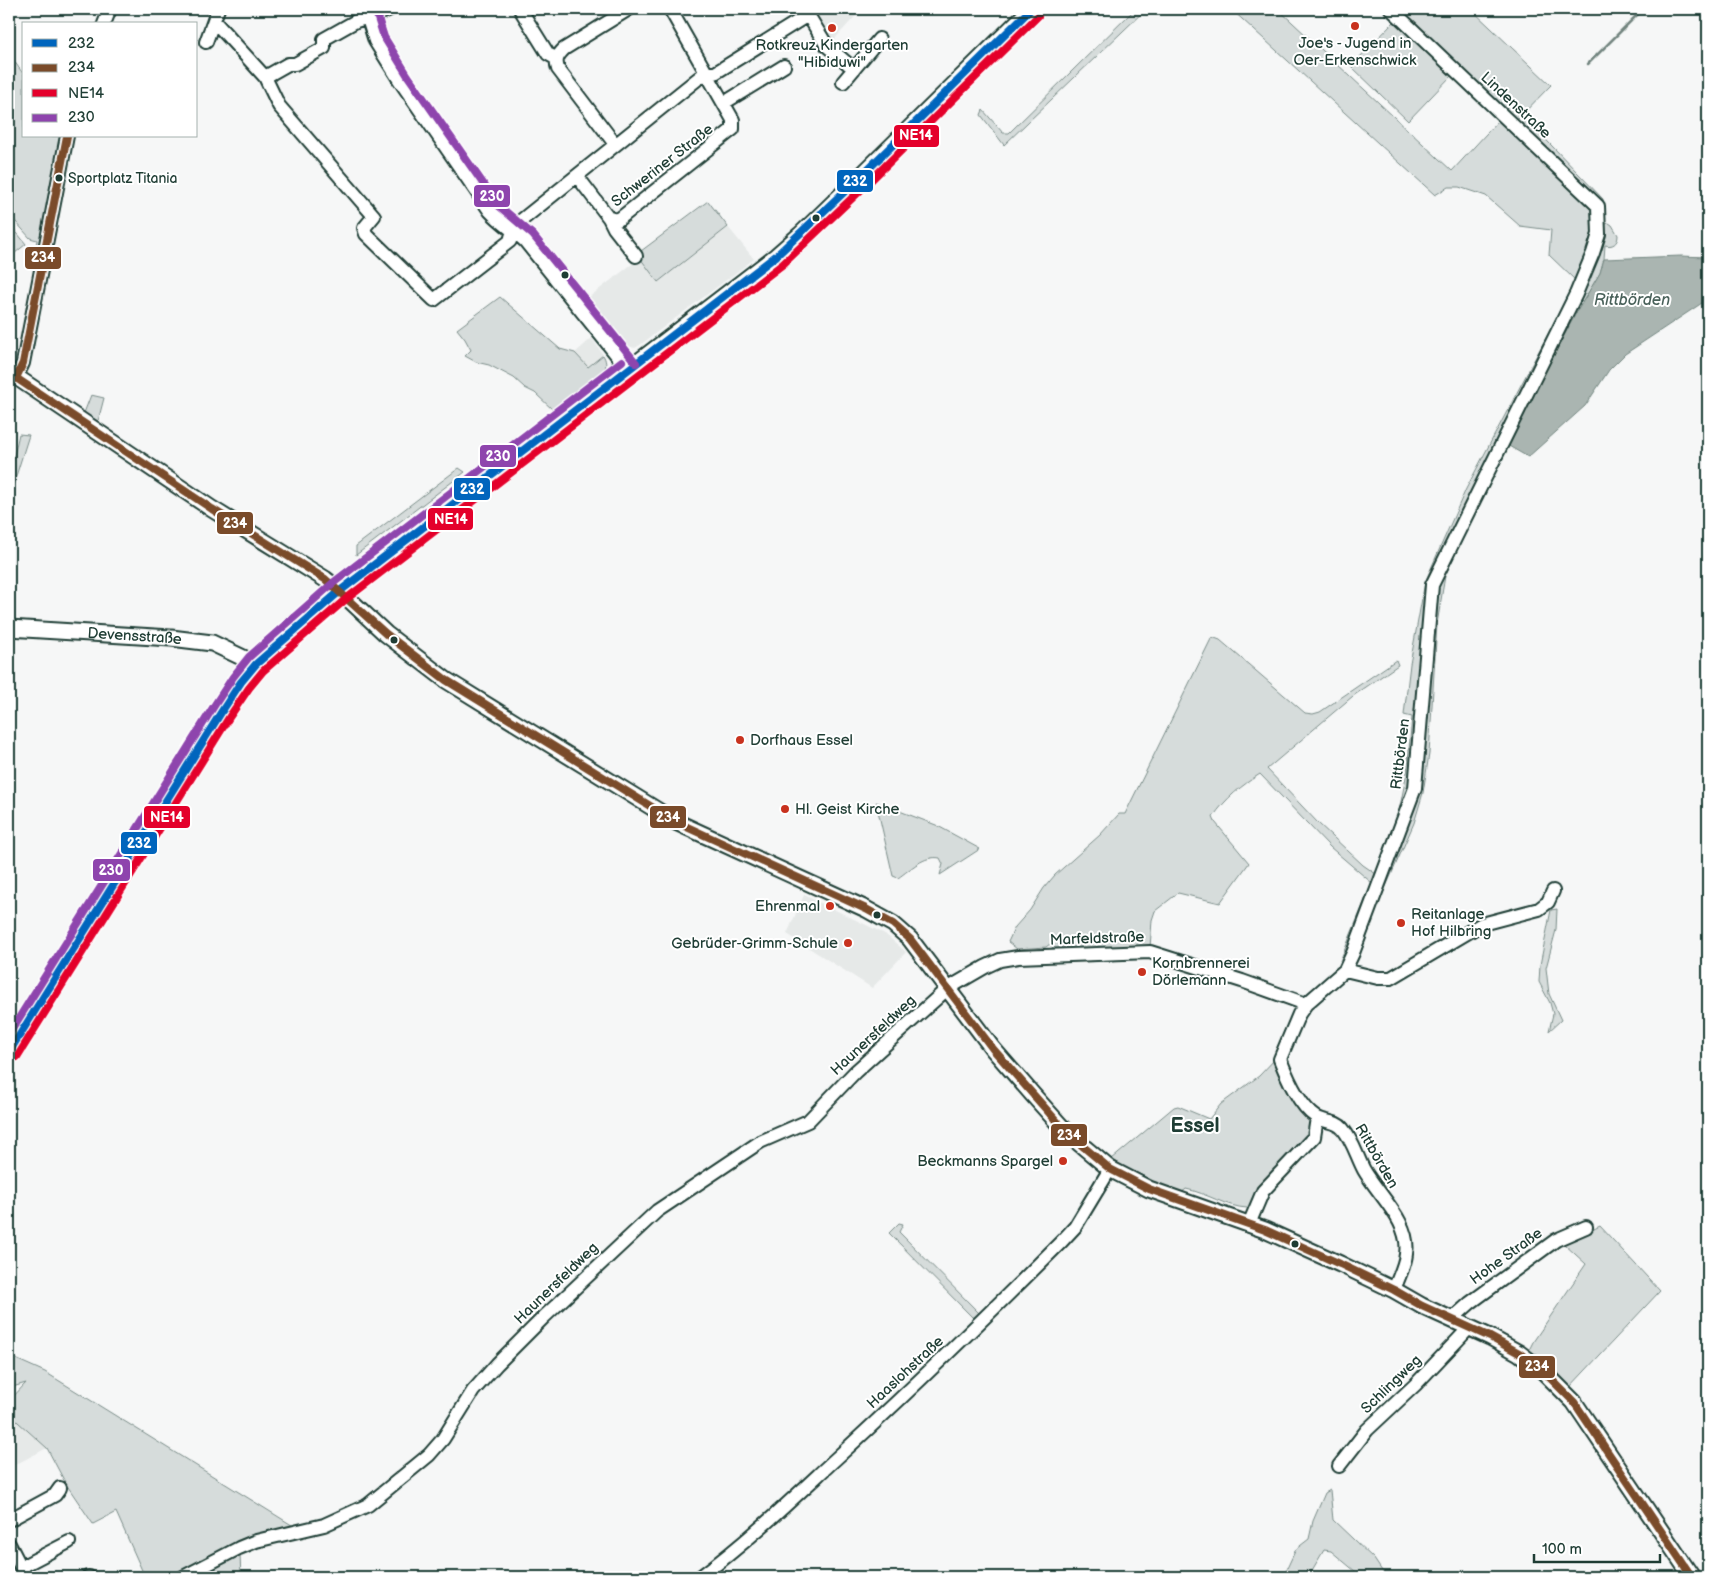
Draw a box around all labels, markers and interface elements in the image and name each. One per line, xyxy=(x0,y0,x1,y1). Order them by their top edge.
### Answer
marker: Joe's - Jugend in Oer-Erkenschwick xyxy=(1349,20,1361,32)
legend xyxy=(22,22,198,138)
marker: Rotkreuz Kindergarten "Hibiduwi" xyxy=(826,22,838,34)
text: 232 xyxy=(68,34,95,53)
place label: Joe's - Jugend in Oer-Erkenschwick xyxy=(1294,34,1417,70)
place label: Rotkreuz Kindergarten "Hibiduwi" xyxy=(755,36,909,72)
text: 234 xyxy=(68,58,95,77)
street label: Lindenstraße xyxy=(1476,68,1555,143)
text: NE14 xyxy=(68,84,104,103)
text: 230 xyxy=(68,108,95,127)
street label: Schweriner Straße xyxy=(608,120,717,211)
line badge: NE14 xyxy=(893,124,940,148)
text: NE14 xyxy=(899,127,934,144)
line badge: 232 xyxy=(836,169,874,193)
place label: Sportplatz Titania xyxy=(68,170,178,187)
marker: Sportplatz Titania xyxy=(54,173,64,183)
text: 232 xyxy=(843,173,868,190)
line badge: 230 xyxy=(473,184,511,208)
text: 230 xyxy=(480,188,505,205)
unlabelled marker xyxy=(811,213,821,223)
line badge: 234 xyxy=(24,246,62,270)
text: 234 xyxy=(31,249,56,266)
unlabelled marker xyxy=(560,270,570,280)
water label: Rittbörden xyxy=(1594,291,1670,310)
line badge: 230 xyxy=(479,444,517,468)
text: 230 xyxy=(486,448,511,465)
line badge: 232 xyxy=(453,477,491,501)
text: 232 xyxy=(460,481,485,498)
line badge: NE14 xyxy=(427,507,474,531)
line badge: 234 xyxy=(216,511,254,535)
text: NE14 xyxy=(434,511,469,528)
text: 234 xyxy=(223,515,248,532)
street label: Devensstraße xyxy=(87,624,183,649)
unlabelled marker xyxy=(389,635,399,645)
street label: Rittbörden xyxy=(1387,717,1414,791)
place label: Dorfhaus Essel xyxy=(750,731,853,750)
marker: Dorfhaus Essel xyxy=(734,734,746,746)
place label: Hl. Geist Kirche xyxy=(795,800,900,819)
marker: Hl. Geist Kirche xyxy=(779,803,791,815)
line badge: NE14 xyxy=(143,805,191,829)
line badge: 234 xyxy=(649,805,687,829)
text: NE14 xyxy=(150,809,185,826)
text: 234 xyxy=(656,809,681,826)
line badge: 232 xyxy=(120,831,158,855)
text: 232 xyxy=(127,835,152,852)
line badge: 230 xyxy=(92,858,131,882)
text: 230 xyxy=(99,862,124,879)
place label: Ehrenmal xyxy=(755,897,820,916)
marker: Ehrenmal xyxy=(824,900,836,912)
place label: Reitanlage Hof Hilbring xyxy=(1411,905,1491,941)
unlabelled marker xyxy=(872,910,882,920)
marker: Reitanlage Hof Hilbring xyxy=(1395,917,1407,929)
street label: Marfeldstraße xyxy=(1049,927,1145,950)
place label: Gebrüder-Grimm-Schule xyxy=(671,934,838,953)
marker: Gebrüder-Grimm-Schule xyxy=(842,937,854,949)
place label: Kornbrennerei Dörlemann xyxy=(1152,954,1250,990)
marker: Kornbrennerei Dörlemann xyxy=(1136,966,1148,978)
street label: Haunersfeldweg xyxy=(827,991,920,1080)
district label: Essel xyxy=(1170,1114,1220,1138)
street label: Rittbörden xyxy=(1351,1121,1403,1192)
line badge: 234 xyxy=(1050,1123,1088,1147)
text: 234 xyxy=(1057,1127,1082,1144)
place label: Beckmanns Spargel xyxy=(917,1152,1053,1171)
marker: Beckmanns Spargel xyxy=(1057,1155,1069,1167)
street label: Hohe Straße xyxy=(1466,1224,1546,1289)
street label: Haunersfeldweg xyxy=(510,1238,602,1328)
unlabelled marker xyxy=(1290,1239,1300,1249)
street label: Haaslohstraße xyxy=(863,1332,948,1413)
street label: Schlingweg xyxy=(1357,1351,1426,1418)
line badge: 234 xyxy=(1518,1355,1556,1379)
text: 234 xyxy=(1525,1358,1550,1375)
scale bar xyxy=(1534,1531,1661,1563)
text: 100 m xyxy=(1542,1540,1582,1559)

